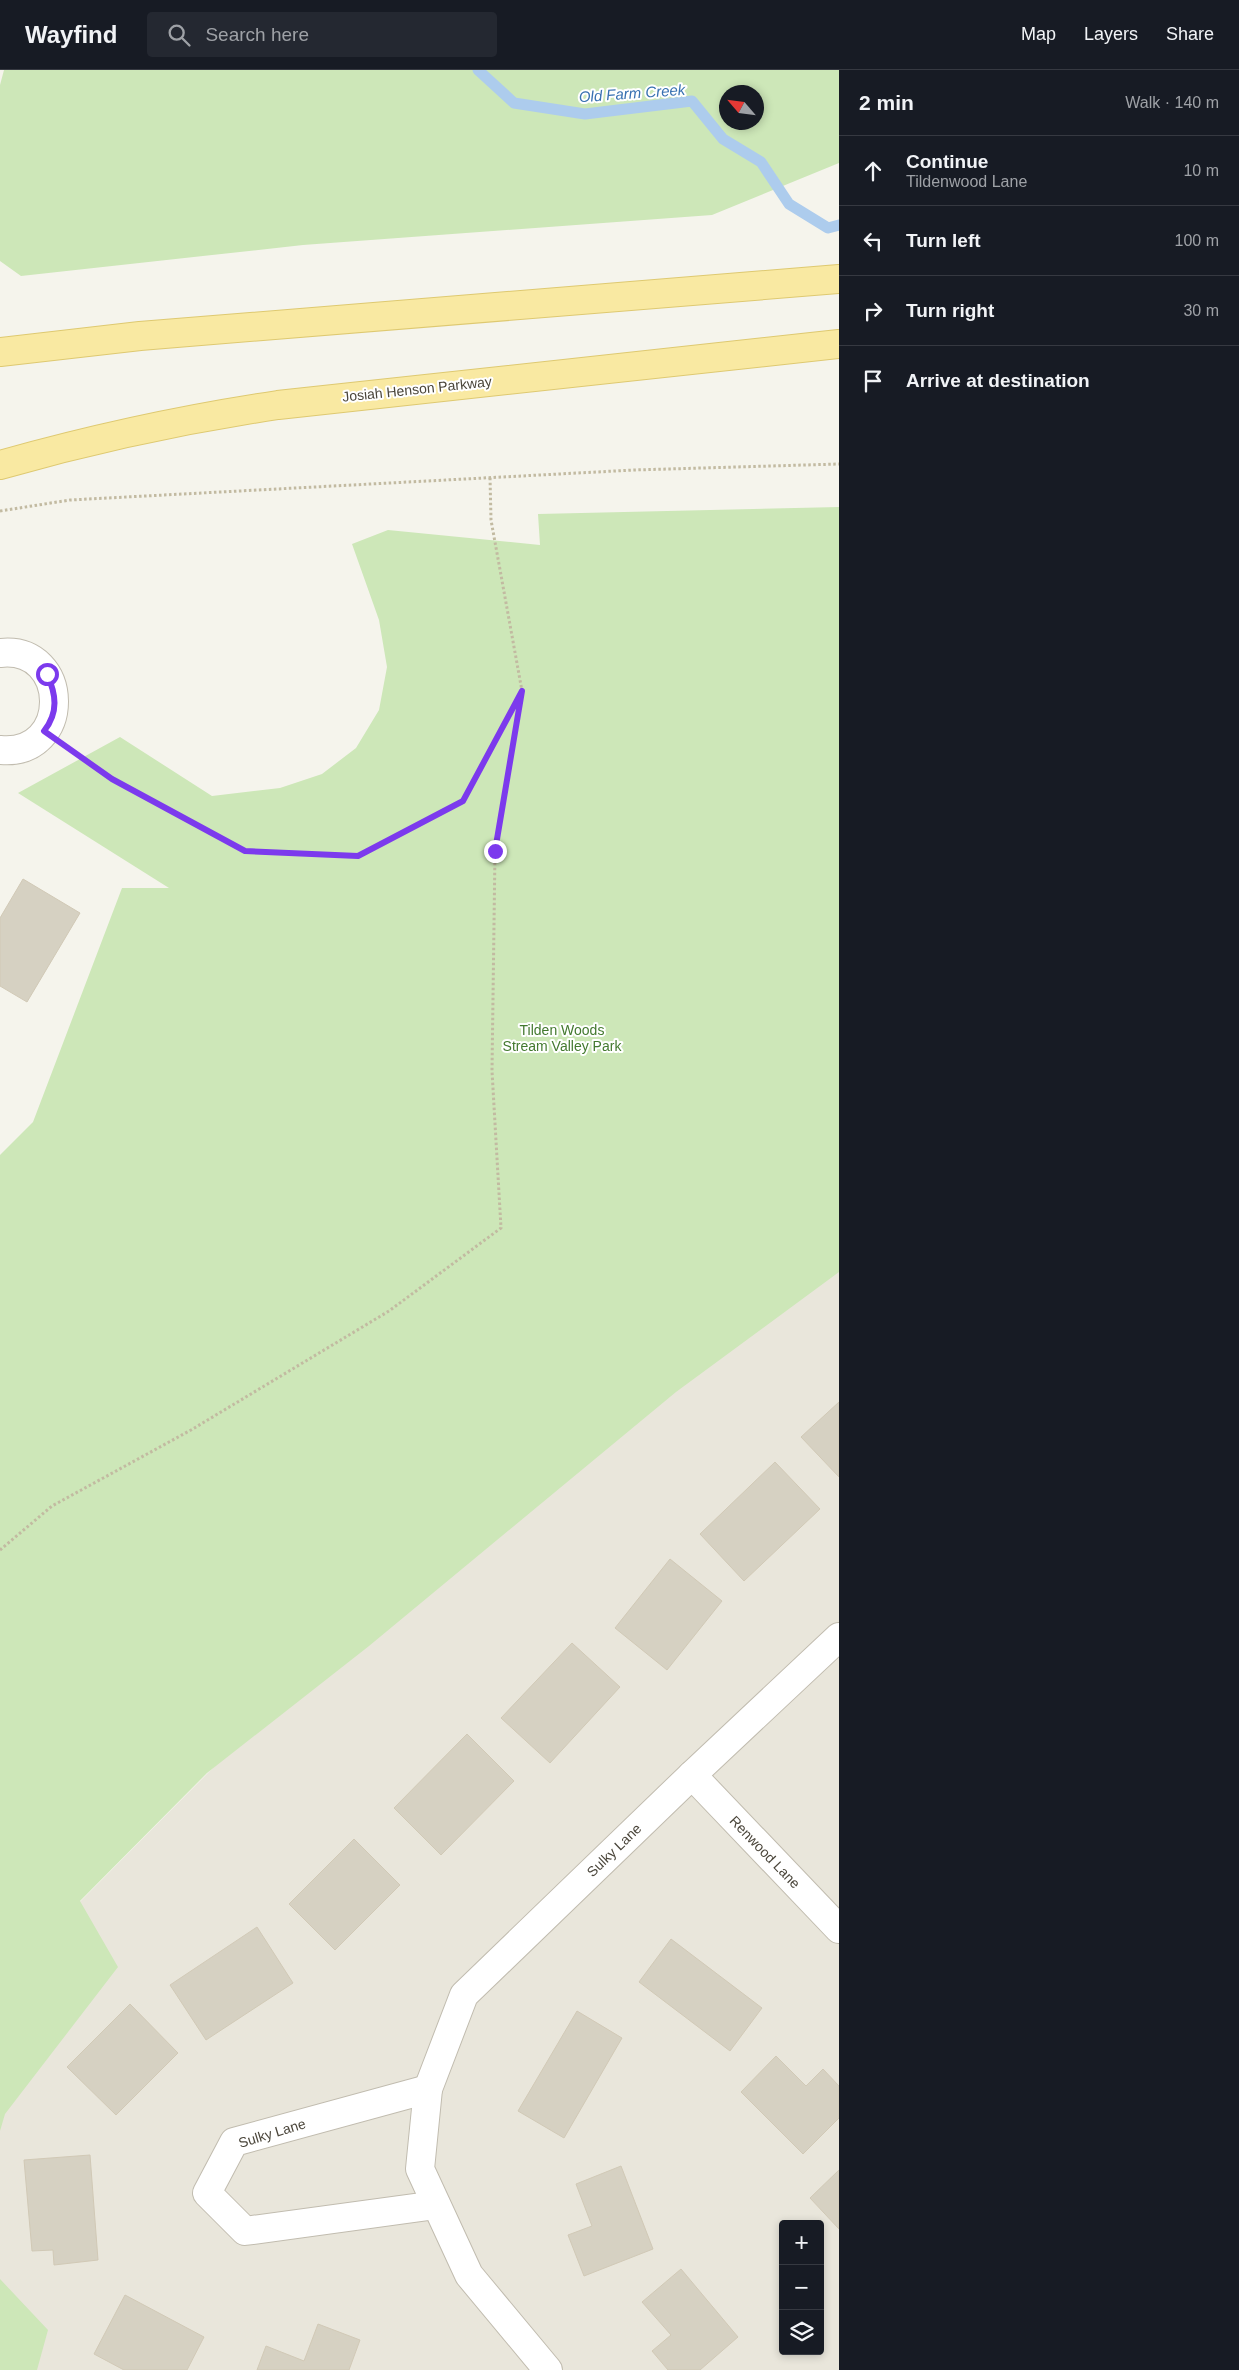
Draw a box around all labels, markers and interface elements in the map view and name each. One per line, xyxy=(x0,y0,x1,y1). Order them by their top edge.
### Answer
search box xyxy=(147,12,497,57)
text: Wayfind xyxy=(25,21,117,48)
icon: search xyxy=(165,21,193,49)
text: Search here xyxy=(205,24,309,45)
text: Map xyxy=(1021,24,1056,44)
text: Layers xyxy=(1084,24,1138,44)
text: Share xyxy=(1166,24,1214,44)
water label: Old Farm Creek xyxy=(578,81,687,105)
north arrow xyxy=(719,85,764,130)
text: 2 min xyxy=(859,91,914,114)
text: Walk · 140 m xyxy=(1125,94,1219,111)
text: Continue xyxy=(906,151,988,172)
icon: ahead xyxy=(859,157,887,185)
text: 10 m xyxy=(1183,162,1219,179)
text: Tildenwood Lane xyxy=(906,173,1027,190)
icon: left xyxy=(859,227,887,255)
text: Turn left xyxy=(906,230,981,251)
text: 100 m xyxy=(1175,232,1219,249)
icon: right xyxy=(859,297,887,325)
text: Turn right xyxy=(906,300,994,321)
text: 30 m xyxy=(1183,302,1219,319)
icon: arrive xyxy=(859,367,887,395)
text: Arrive at destination xyxy=(906,370,1090,391)
street label: Josiah Henson Parkway xyxy=(341,373,493,405)
route start xyxy=(36,663,59,686)
route end xyxy=(484,840,507,863)
park label: Tilden Woods Stream Valley Park xyxy=(503,1022,622,1054)
street label: Renwood Lane xyxy=(727,1813,804,1892)
street label: Sulky Lane xyxy=(584,1820,645,1880)
street label: Sulky Lane xyxy=(237,2115,308,2151)
map controls xyxy=(779,2220,824,2355)
button: + xyxy=(779,2220,824,2265)
button: − xyxy=(779,2265,824,2310)
button: layers xyxy=(779,2310,824,2355)

